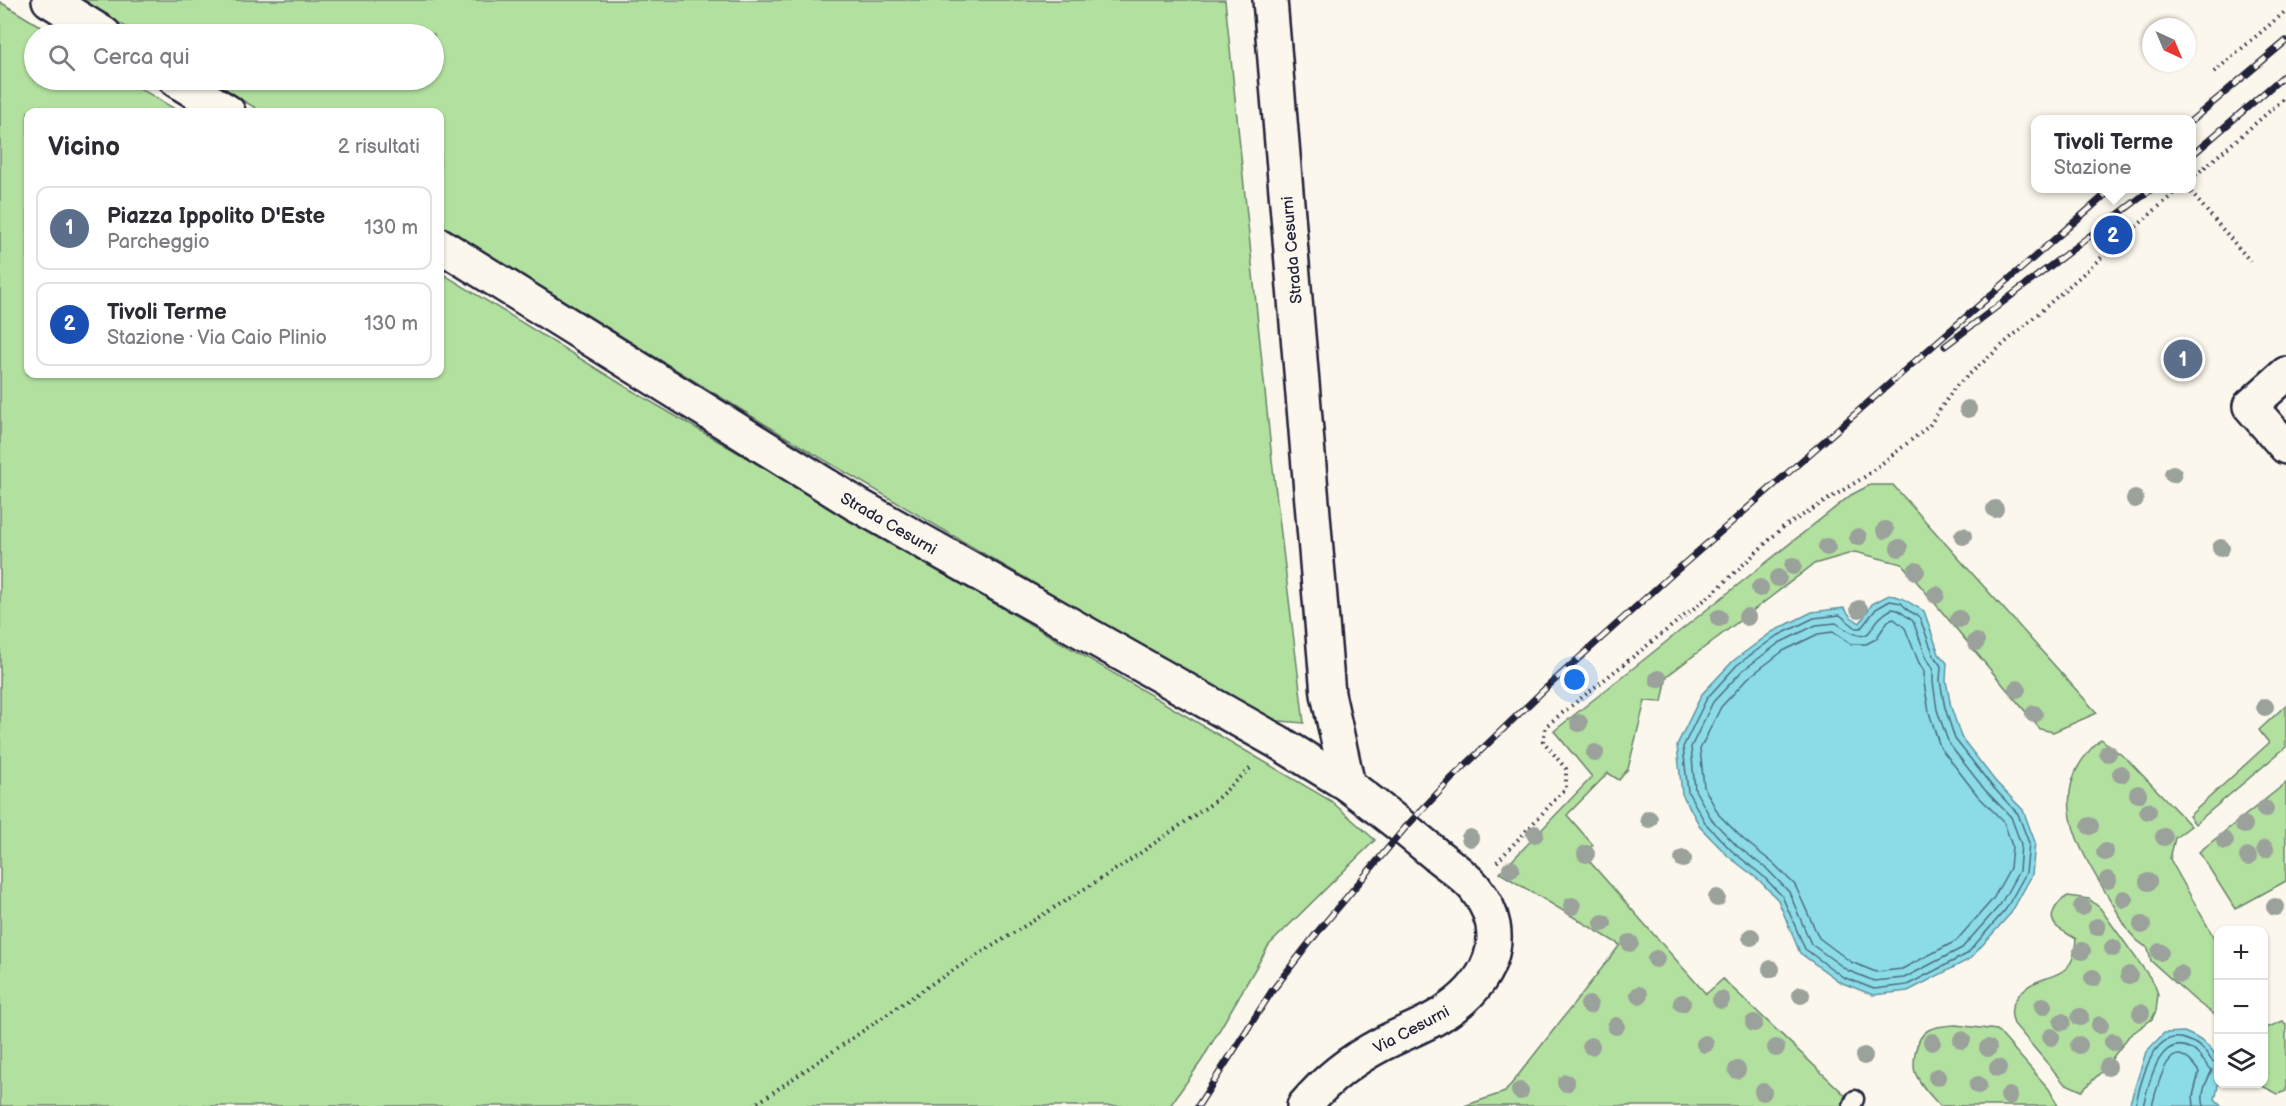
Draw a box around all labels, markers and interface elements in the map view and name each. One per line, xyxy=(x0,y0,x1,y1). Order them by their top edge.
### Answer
north arrow xyxy=(2142,18,2196,72)
search box xyxy=(24,24,444,90)
icon: search xyxy=(45,41,78,74)
text: Cerca qui xyxy=(93,44,190,71)
popup xyxy=(2031,115,2196,193)
text: Tivoli Terme xyxy=(2054,129,2173,156)
text: Vicino xyxy=(48,132,120,163)
text: 2 risultati xyxy=(338,135,420,159)
text: Stazione xyxy=(2054,156,2131,180)
street label: Strada Cesurni xyxy=(1278,195,1307,304)
text: Piazza Ippolito D'Este xyxy=(107,203,325,230)
pin: 2 xyxy=(2094,212,2132,258)
text: 1 xyxy=(65,216,74,240)
text: 130 m xyxy=(364,216,418,240)
text: Parcheggio xyxy=(107,230,210,254)
text: Tivoli Terme xyxy=(107,299,227,326)
text: 2 xyxy=(64,312,75,336)
text: 130 m xyxy=(364,312,418,336)
text: Stazione · Via Caio Plinio xyxy=(107,326,327,350)
pin: 1 xyxy=(2164,336,2202,382)
street label: Strada Cesurni xyxy=(837,489,940,559)
your location xyxy=(1560,665,1589,694)
map controls xyxy=(2214,926,2268,1088)
button: + xyxy=(2214,926,2268,980)
button: − xyxy=(2214,980,2268,1034)
street label: Via Cesurni xyxy=(1370,1002,1453,1058)
button: layers xyxy=(2214,1034,2268,1088)

